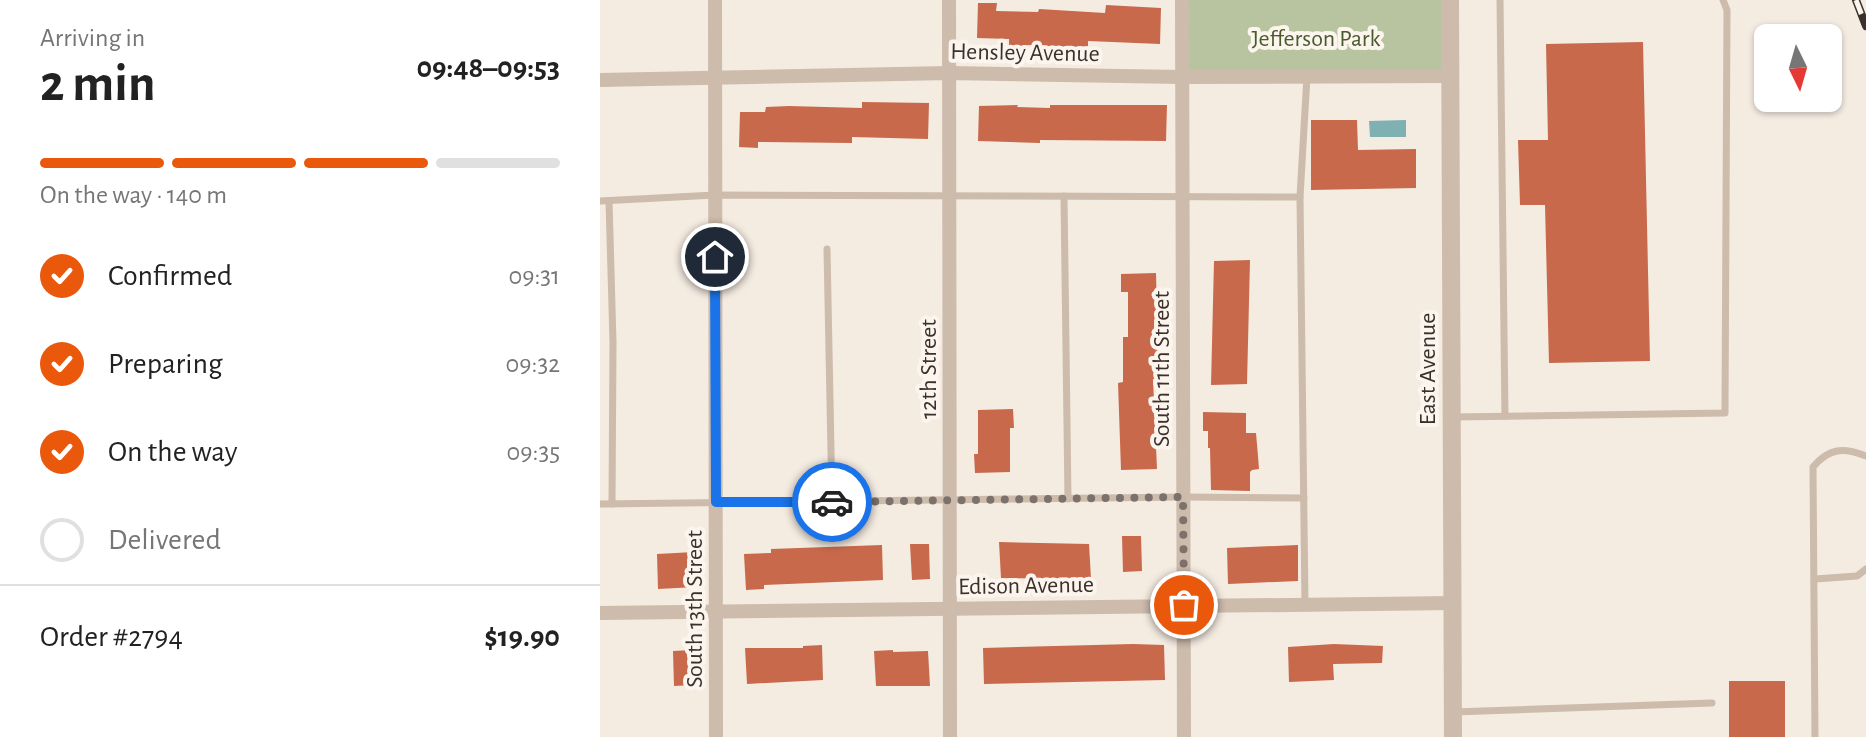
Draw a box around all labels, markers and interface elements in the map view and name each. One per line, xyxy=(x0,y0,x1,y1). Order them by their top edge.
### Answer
north arrow xyxy=(1754,24,1842,112)
map controls xyxy=(1754,24,1842,112)
text: Arriving in xyxy=(40,25,145,51)
park label: Jefferson Park xyxy=(1251,27,1381,51)
street label: Hensley Avenue xyxy=(950,40,1100,66)
text: 09:48–09:53 xyxy=(416,53,560,83)
text: 2 min xyxy=(40,58,155,110)
text: On the way · 140 m xyxy=(40,182,227,208)
pin xyxy=(681,223,749,291)
icon: home xyxy=(693,235,737,279)
icon: check xyxy=(40,254,84,298)
text: Confirmed xyxy=(108,261,232,291)
text: 09:31 xyxy=(508,263,560,289)
street label: South 11th Street xyxy=(1150,291,1174,447)
street label: East Avenue xyxy=(1416,313,1440,425)
street label: 12th Street xyxy=(917,319,941,419)
icon: check xyxy=(40,342,84,386)
text: Preparing xyxy=(108,349,223,379)
text: 09:32 xyxy=(506,351,560,377)
icon: check xyxy=(40,430,84,474)
text: On the way xyxy=(108,437,237,467)
text: 09:35 xyxy=(507,439,560,465)
courier xyxy=(792,462,872,542)
icon: car xyxy=(810,480,854,524)
text: Delivered xyxy=(108,525,221,555)
street label: South 13th Street xyxy=(683,530,707,688)
pin xyxy=(1150,571,1218,639)
street label: Edison Avenue xyxy=(958,573,1094,599)
icon: bag xyxy=(1162,583,1206,627)
text: Order #2794 xyxy=(40,622,183,652)
text: $19.90 xyxy=(484,622,560,652)

